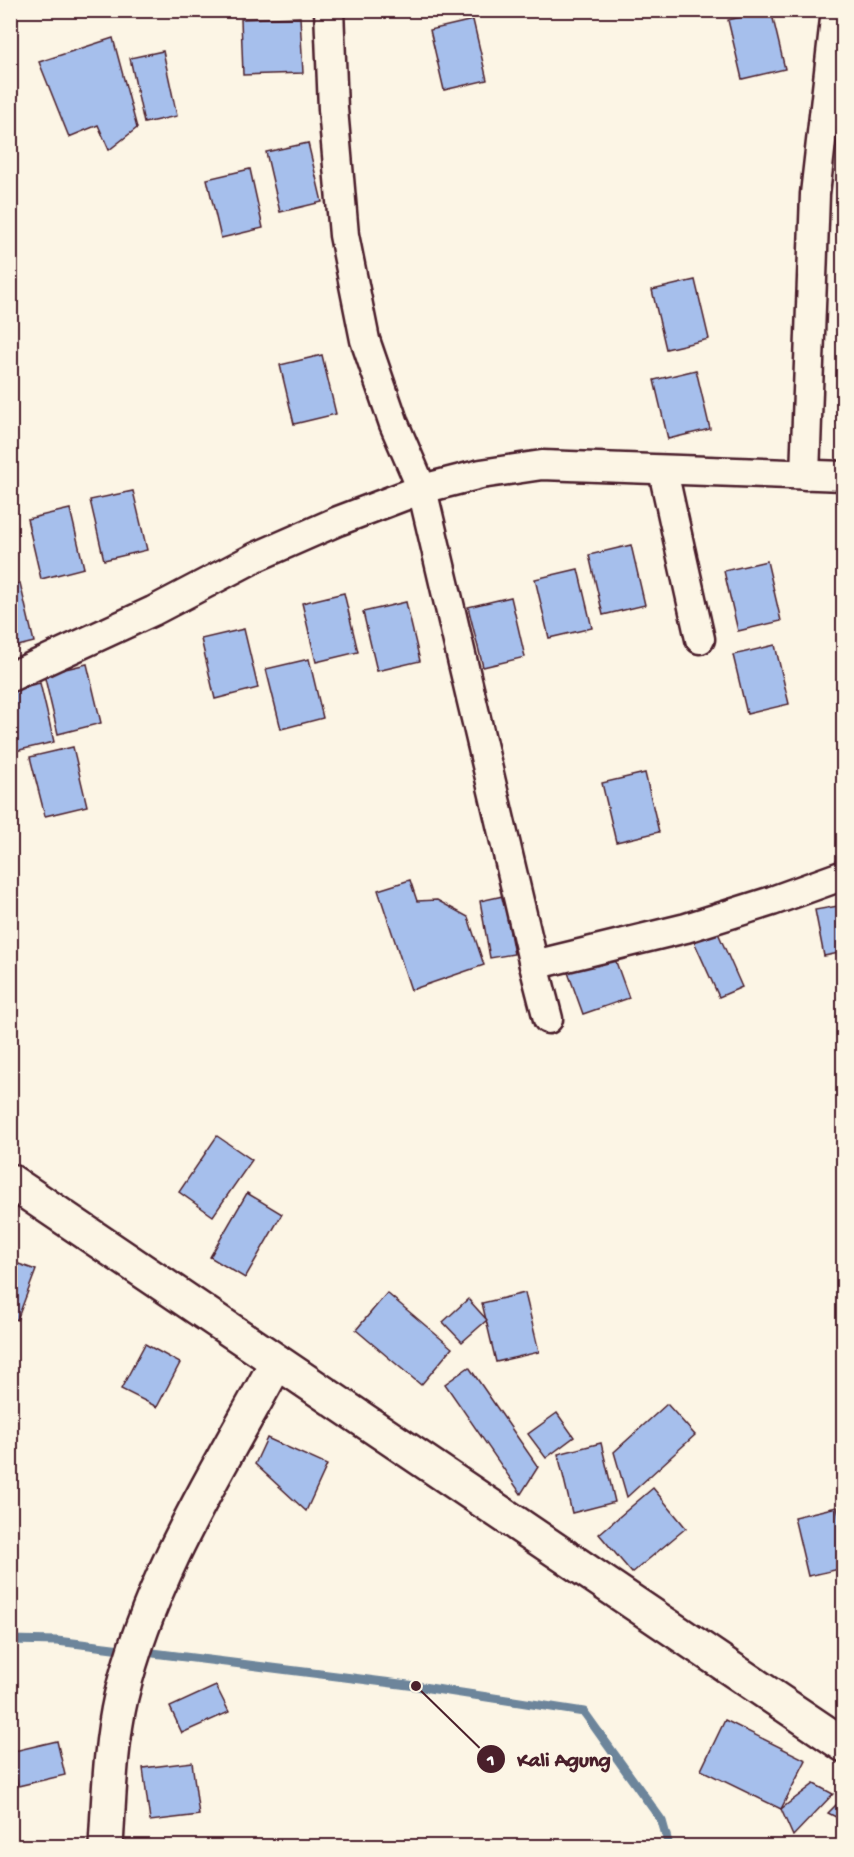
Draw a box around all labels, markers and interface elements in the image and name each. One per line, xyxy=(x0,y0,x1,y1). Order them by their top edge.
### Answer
callout: Kali Agung xyxy=(476,1739,623,1778)
text: Kali Agung xyxy=(516,1750,611,1775)
text: 1 xyxy=(486,1751,495,1772)

